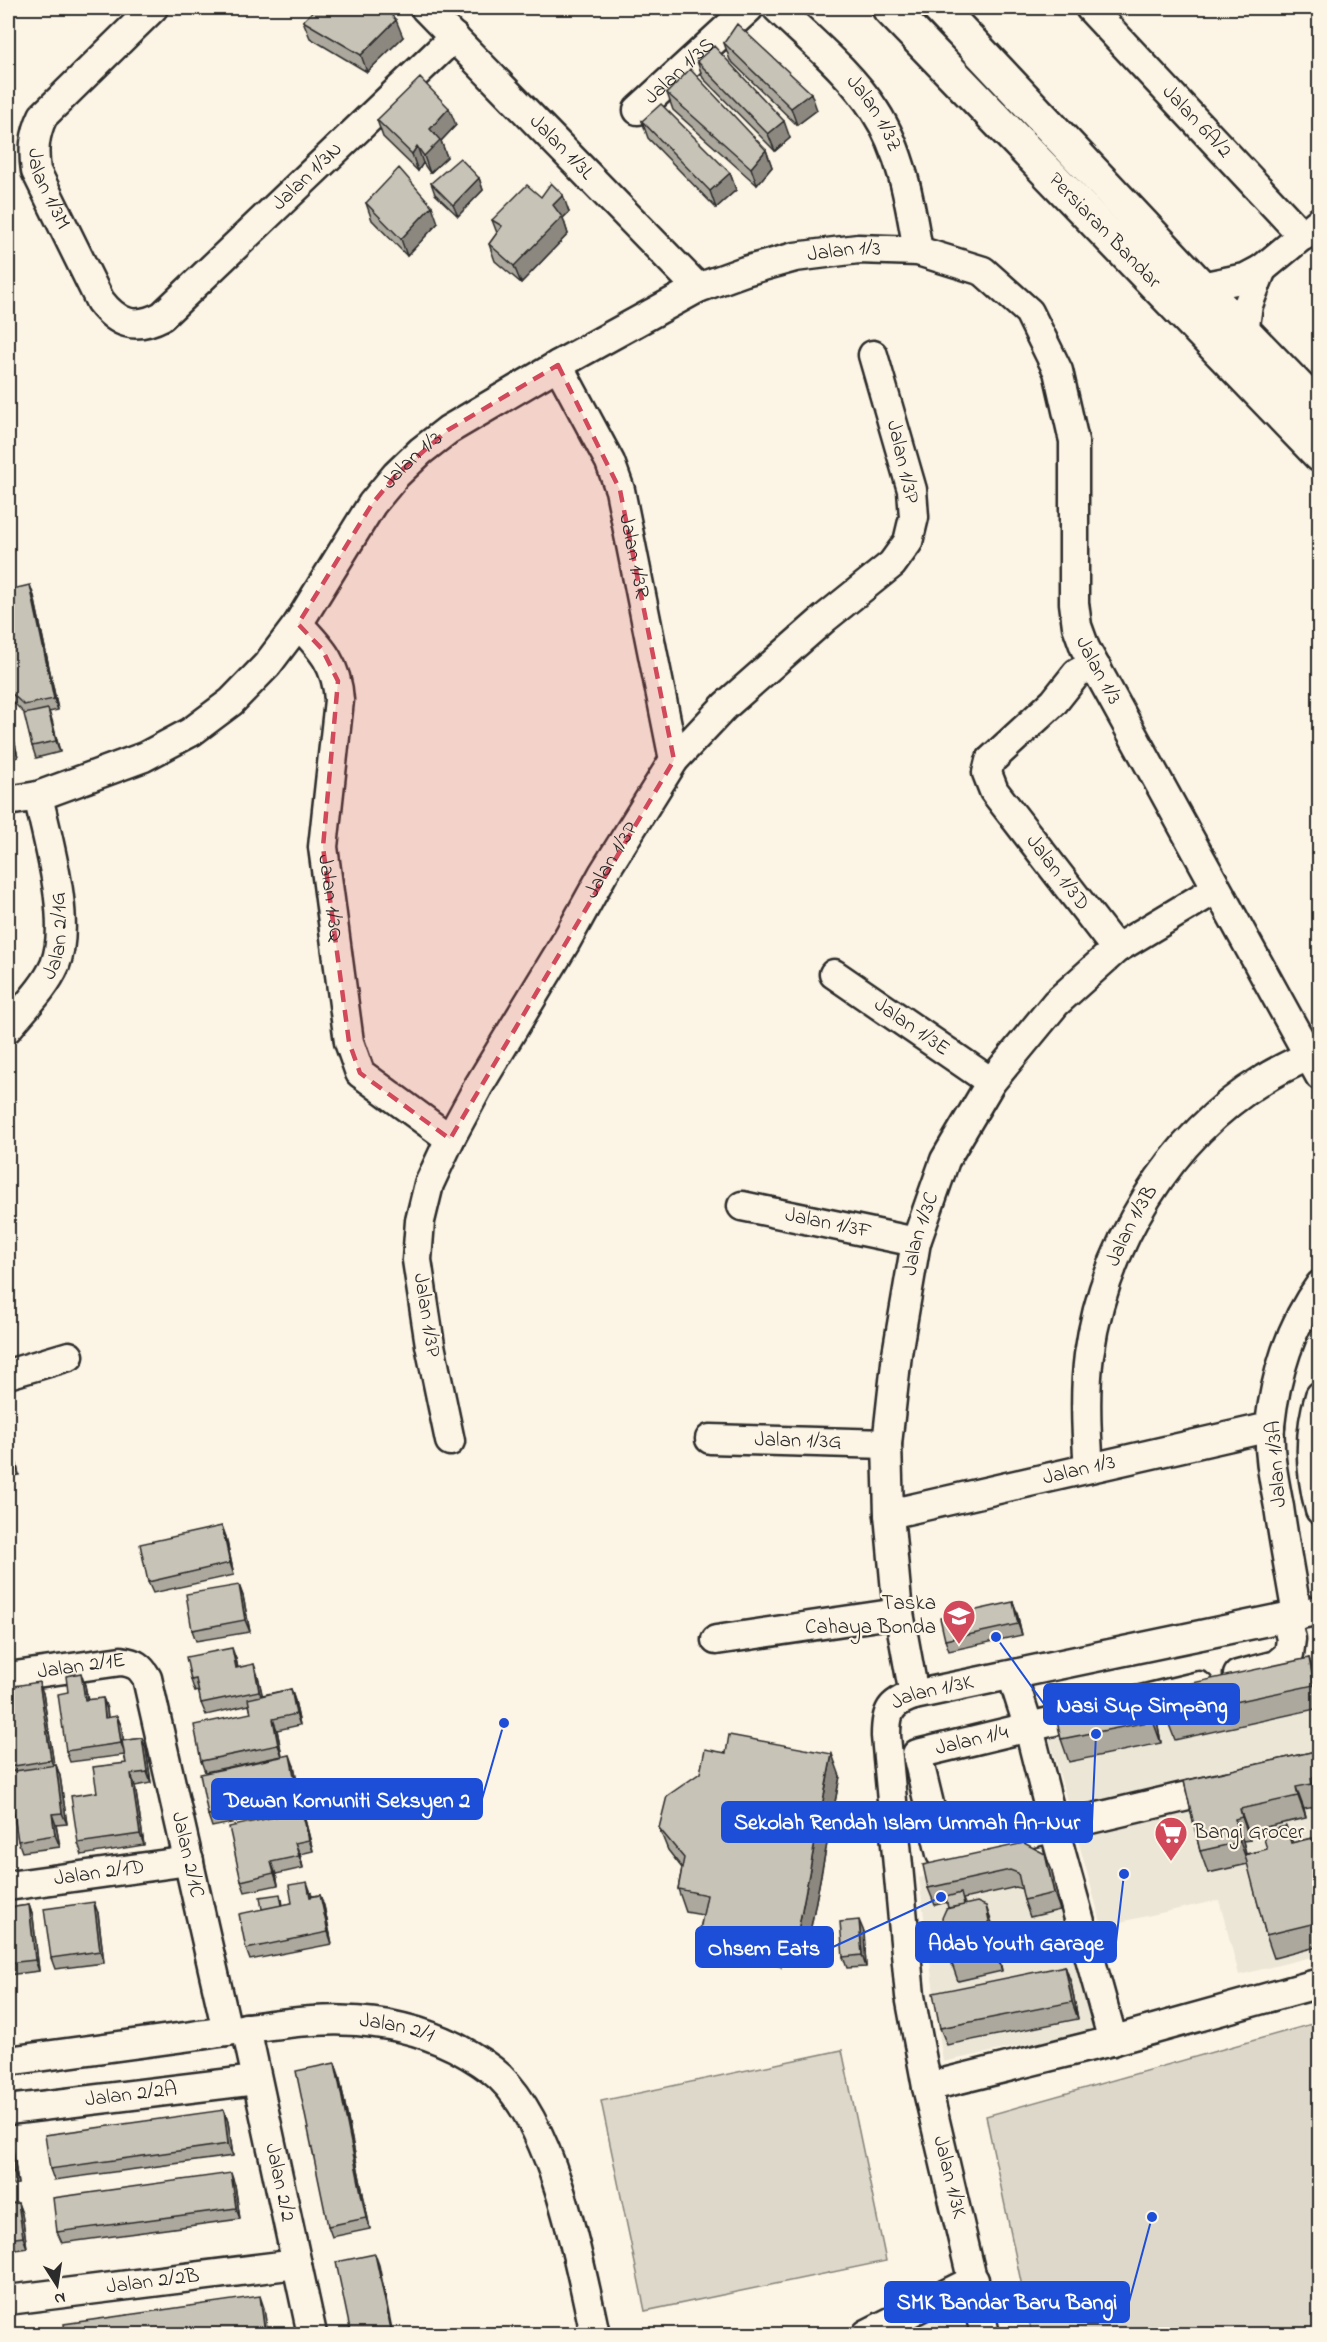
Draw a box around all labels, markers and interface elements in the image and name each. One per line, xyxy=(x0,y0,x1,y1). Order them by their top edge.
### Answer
street label: Jalan 1/3S xyxy=(638,31,722,112)
street label: Jalan 1/3Z xyxy=(838,68,909,156)
street label: Jalan 6A/2 xyxy=(1154,78,1239,166)
street label: Jalan 1/3L xyxy=(522,108,601,188)
street label: Jalan 1/3N xyxy=(265,136,350,218)
street label: Jalan 1/3M xyxy=(19,148,78,235)
street label: Persiaran Bandar xyxy=(1041,166,1168,297)
street label: Jalan 1/3 xyxy=(805,234,881,270)
street label: Jalan 1/3P xyxy=(878,417,926,507)
street label: Jalan 1/3 xyxy=(375,424,449,496)
street label: Jalan 1/3R xyxy=(610,511,656,601)
street label: Jalan 1/3 xyxy=(1067,633,1129,711)
street label: Jalan 1/3P xyxy=(577,816,647,904)
street label: Jalan 1/3D xyxy=(1018,828,1096,917)
street label: Jalan 1/3Q xyxy=(309,853,351,944)
street label: Jalan 2/1G xyxy=(35,891,76,986)
street label: Jalan 1/3E xyxy=(867,990,956,1064)
street label: Jalan 1/3B xyxy=(1099,1179,1166,1271)
street label: Jalan 1/3C xyxy=(896,1188,947,1278)
street label: Jalan 1/3F xyxy=(782,1200,874,1247)
street label: Jalan 1/3P xyxy=(405,1271,447,1359)
street label: Jalan 1/3A xyxy=(1259,1420,1295,1508)
street label: Jalan 1/3G xyxy=(754,1425,842,1458)
street label: Jalan 1/3 xyxy=(1040,1448,1119,1493)
place label: Taska Cahaya Bonda xyxy=(805,1589,936,1645)
school or university icon: Taska Cahaya Bonda xyxy=(941,1598,977,1645)
street label: Jalan 2/1E xyxy=(35,1646,127,1688)
street label: Jalan 1/3K xyxy=(884,1668,977,1718)
callout: Nasi Sup Simpang xyxy=(1044,1684,1239,1724)
text: Nasi Sup Simpang xyxy=(1056,1691,1228,1724)
street label: Jalan 1/4 xyxy=(933,1718,1012,1764)
callout: Dewan Komuniti Seksyen 2 xyxy=(212,1779,482,1819)
text: Dewan Komuniti Seksyen 2 xyxy=(223,1786,470,1819)
callout: Sekolah Rendah Islam Ummah An-Nur xyxy=(722,1802,1092,1842)
text: Sekolah Rendah Islam Ummah An-Nur xyxy=(734,1808,1081,1840)
street label: Jalan 2/1C xyxy=(163,1809,211,1901)
supermarket icon: Bangi Grocer xyxy=(1153,1815,1189,1862)
place label: Bangi Grocer xyxy=(1193,1818,1305,1850)
street label: Jalan 2/1D xyxy=(52,1852,146,1895)
callout: Adab Youth Garage xyxy=(916,1922,1116,1962)
callout: Ohsem Eats xyxy=(696,1927,833,1967)
text: Adab Youth Garage xyxy=(928,1929,1105,1962)
text: Ohsem Eats xyxy=(708,1934,820,1966)
street label: Jalan 2/1 xyxy=(358,2006,439,2051)
street label: Jalan 2/2A xyxy=(83,2075,179,2116)
street label: Jalan 1/3K xyxy=(924,2133,974,2222)
street label: Jalan 2/2 xyxy=(256,2140,302,2224)
north arrow xyxy=(27,2255,87,2315)
street label: Jalan 2/2B xyxy=(105,2261,201,2303)
callout: SMK Bandar Baru Bangi xyxy=(885,2282,1129,2322)
text: N xyxy=(52,2285,67,2311)
text: SMK Bandar Baru Bangi xyxy=(897,2288,1117,2321)

